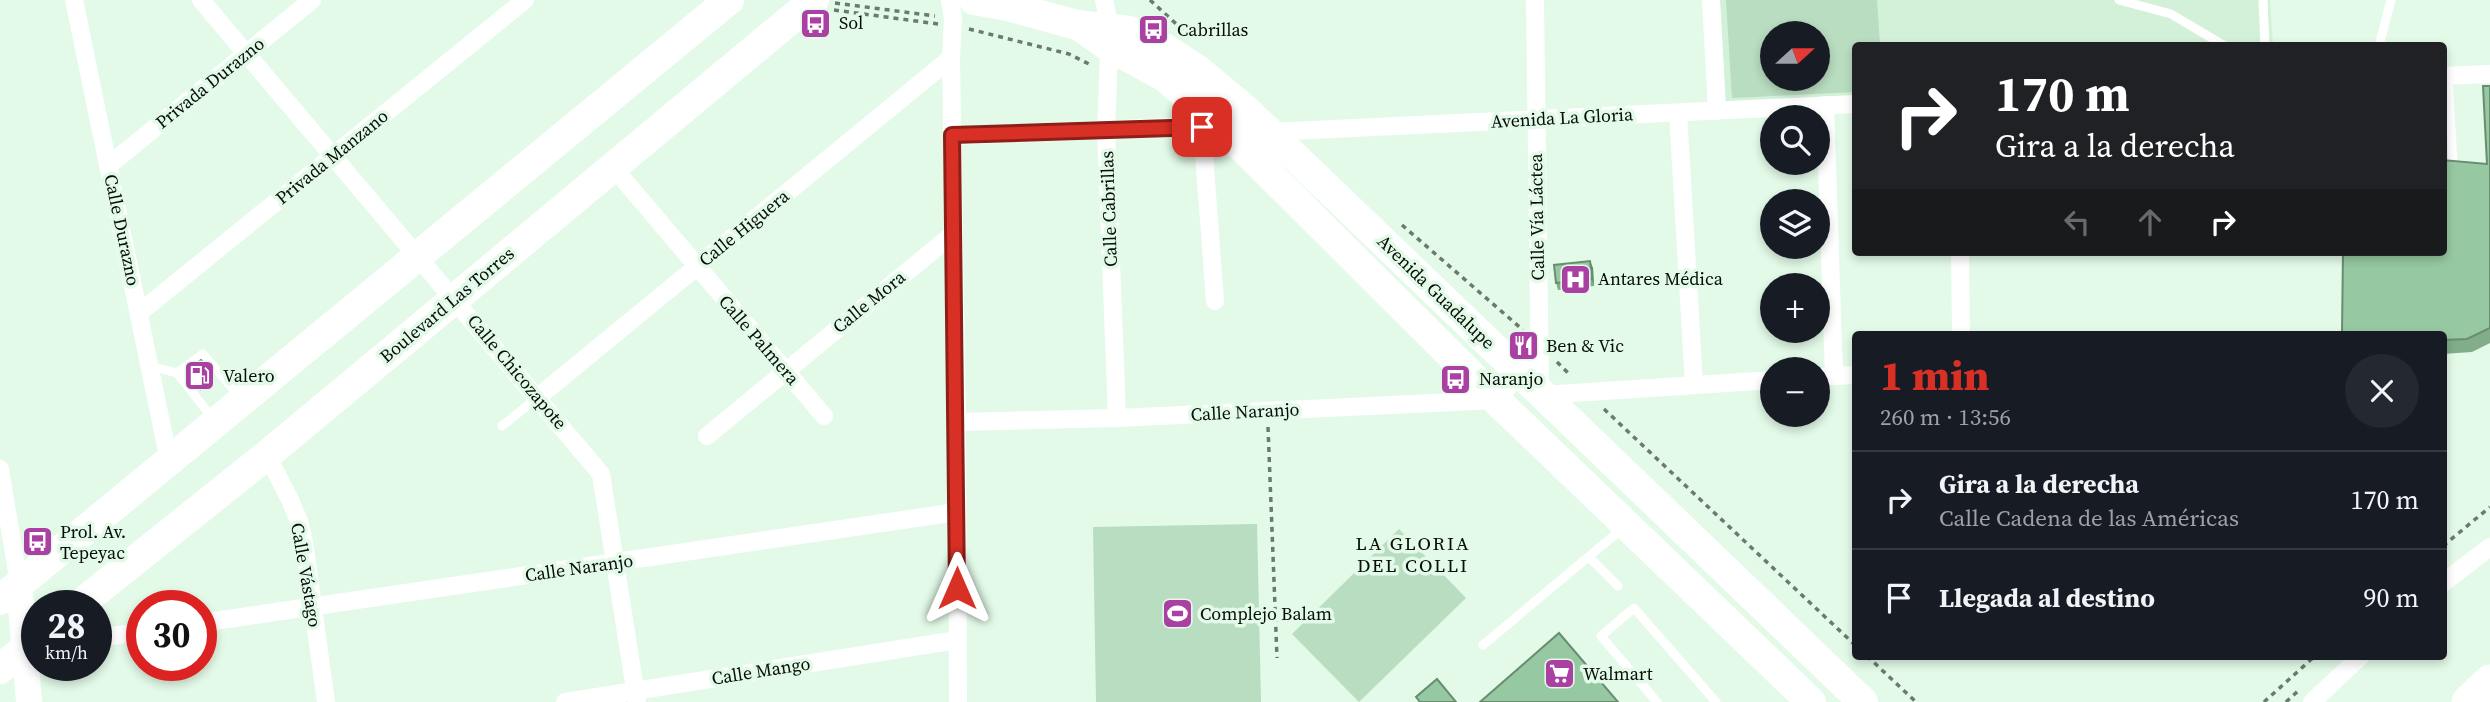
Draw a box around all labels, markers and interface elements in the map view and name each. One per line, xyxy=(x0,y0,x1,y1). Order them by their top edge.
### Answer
bus stop icon: Sol xyxy=(799,6,833,40)
place label: Sol xyxy=(839,10,863,35)
bus stop icon: Cabrillas xyxy=(1137,13,1171,47)
place label: Cabrillas xyxy=(1177,17,1249,42)
north arrow xyxy=(1760,21,1830,91)
map controls xyxy=(1760,21,1830,427)
street label: Privada Durazno xyxy=(150,31,269,134)
text: 170 m xyxy=(1995,60,2130,127)
icon: right xyxy=(1880,70,1971,161)
pin xyxy=(1172,97,1232,157)
street label: Avenida La Gloria xyxy=(1490,101,1634,134)
street label: Privada Manzano xyxy=(270,103,393,210)
button: search xyxy=(1760,105,1830,175)
icon: arrive xyxy=(1183,108,1221,146)
text: Gira a la derecha xyxy=(1995,124,2235,168)
street label: Calle Cabrillas xyxy=(1094,150,1123,267)
street label: Calle Vía Láctea xyxy=(1523,152,1550,281)
street label: Calle Durazno xyxy=(98,172,147,288)
street label: Calle Higuera xyxy=(693,183,795,272)
button: layers xyxy=(1760,189,1830,259)
icon: left xyxy=(2058,203,2096,241)
icon: ahead xyxy=(2131,203,2169,241)
icon: right xyxy=(2204,203,2242,241)
street label: Avenida Guadalupe xyxy=(1372,229,1501,354)
street label: Boulevard Las Torres xyxy=(374,241,519,368)
hospital icon: Antares Médica xyxy=(1558,262,1592,296)
street label: Calle Mora xyxy=(827,264,911,339)
place label: Antares Médica xyxy=(1598,266,1724,291)
button: + xyxy=(1760,273,1830,343)
street label: Calle Palmera xyxy=(713,289,806,391)
street label: Calle Chicozapote xyxy=(462,309,573,435)
restaurant icon: Ben & Vic xyxy=(1506,329,1540,363)
place label: Ben & Vic xyxy=(1546,333,1624,358)
text: 1 min xyxy=(1880,346,1990,404)
button: close xyxy=(2345,354,2419,428)
button: − xyxy=(1760,357,1830,427)
fuel station icon: Valero xyxy=(183,359,217,393)
bus stop icon: Naranjo xyxy=(1439,362,1473,396)
place label: Valero xyxy=(223,363,275,388)
place label: Naranjo xyxy=(1479,366,1543,391)
street label: Calle Naranjo xyxy=(1190,396,1300,427)
text: 260 m · 13:56 xyxy=(1880,401,2011,433)
text: Gira a la derecha xyxy=(1939,466,2139,502)
icon: right xyxy=(1880,481,1918,519)
text: 170 m xyxy=(2351,482,2419,518)
text: Calle Cadena de las Américas xyxy=(1939,502,2239,534)
place label: Prol. Av. Tepeyac xyxy=(60,519,126,565)
street label: Calle Vástago xyxy=(285,521,328,629)
bus stop icon: Prol. Av. Tepeyac xyxy=(20,525,54,559)
district label: LA GLORIA DEL COLLI xyxy=(1355,530,1471,578)
street label: Calle Naranjo xyxy=(523,548,635,587)
position arrow xyxy=(920,551,994,625)
icon: arrive xyxy=(1880,579,1918,617)
text: Llegada al destino xyxy=(1939,580,2155,616)
text: 90 m xyxy=(2364,580,2419,616)
speed limit sign: 30 xyxy=(126,590,217,681)
sports icon: Complejo Balam xyxy=(1160,597,1194,631)
place label: Complejo Balam xyxy=(1200,601,1332,626)
text: 28 xyxy=(48,602,85,650)
text: km/h xyxy=(45,640,88,665)
street label: Calle Mango xyxy=(710,650,812,691)
supermarket icon: Walmart xyxy=(1543,657,1577,691)
place label: Walmart xyxy=(1583,661,1653,686)

